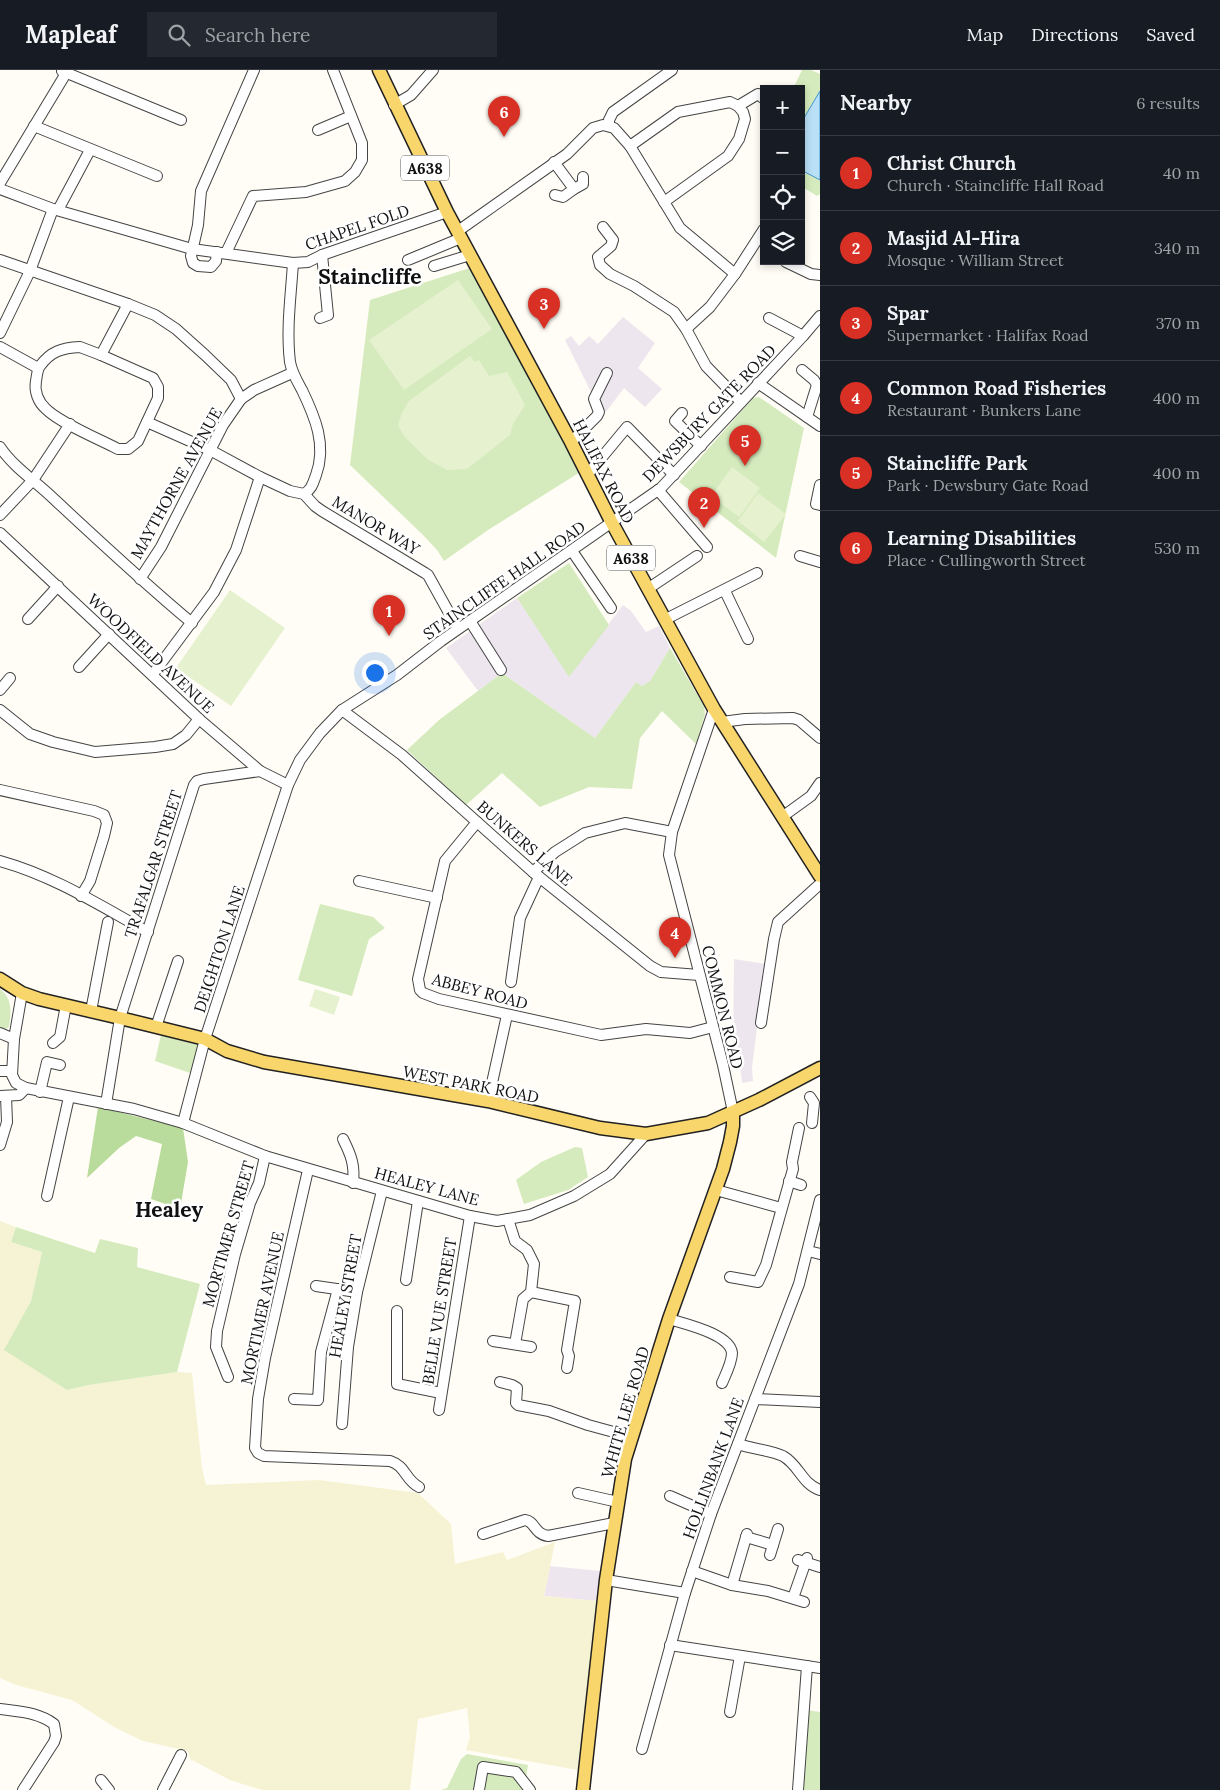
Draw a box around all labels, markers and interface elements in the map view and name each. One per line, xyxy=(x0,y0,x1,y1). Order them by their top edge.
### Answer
search box xyxy=(147,12,497,57)
text: Mapleaf xyxy=(25,19,117,50)
icon: search xyxy=(165,21,193,49)
text: Search here xyxy=(205,23,310,47)
text: Map xyxy=(967,23,1003,46)
text: Directions xyxy=(1031,23,1118,46)
text: Saved xyxy=(1146,23,1195,46)
map controls xyxy=(760,85,805,265)
button: + xyxy=(760,85,805,130)
text: Nearby xyxy=(840,89,911,116)
text: 6 results xyxy=(1136,93,1200,113)
pin: 6 xyxy=(488,96,520,137)
button: − xyxy=(760,130,805,175)
text: Christ Church xyxy=(887,151,1016,175)
road number: A638 xyxy=(401,156,449,180)
text: 1 xyxy=(853,163,859,183)
text: 40 m xyxy=(1163,163,1200,183)
button: locate xyxy=(760,175,805,220)
text: Church · Staincliffe Hall Road xyxy=(887,175,1104,195)
street label: CHAPEL FOLD xyxy=(302,200,412,254)
button: layers xyxy=(760,220,805,265)
text: Masjid Al-Hira xyxy=(887,226,1020,250)
text: 2 xyxy=(852,238,860,258)
text: 340 m xyxy=(1154,238,1200,258)
text: Mosque · William Street xyxy=(887,250,1064,270)
district label: Staincliffe xyxy=(318,263,422,290)
pin: 3 xyxy=(528,288,560,329)
text: Spar xyxy=(887,301,929,325)
text: 3 xyxy=(852,313,860,333)
text: 370 m xyxy=(1156,313,1200,333)
text: Supermarket · Halifax Road xyxy=(887,325,1089,345)
street label: DEWSBURY GATE ROAD xyxy=(638,340,780,486)
text: Common Road Fisheries xyxy=(887,376,1106,400)
text: 4 xyxy=(852,388,860,408)
text: 400 m xyxy=(1153,388,1200,408)
text: Restaurant · Bunkers Lane xyxy=(887,400,1081,420)
street label: MAYTHORNE AVENUE xyxy=(126,404,226,562)
street label: HALIFAX ROAD xyxy=(569,415,639,527)
pin: 5 xyxy=(729,425,761,466)
text: Staincliffe Park xyxy=(887,451,1028,475)
text: 5 xyxy=(852,463,860,483)
text: 400 m xyxy=(1153,463,1200,483)
text: Park · Dewsbury Gate Road xyxy=(887,475,1089,495)
pin: 2 xyxy=(688,487,720,528)
street label: MANOR WAY xyxy=(329,491,424,559)
street label: STAINCLIFFE HALL ROAD xyxy=(419,516,589,644)
text: Learning Disabilities xyxy=(887,526,1076,550)
text: 6 xyxy=(851,538,861,558)
text: 530 m xyxy=(1154,538,1200,558)
road number: A638 xyxy=(607,546,655,570)
text: Place · Cullingworth Street xyxy=(887,550,1086,570)
street label: WOODFIELD AVENUE xyxy=(83,589,219,717)
pin: 1 xyxy=(373,595,405,636)
your location xyxy=(362,660,388,686)
street label: TRAFALGAR STREET xyxy=(120,788,186,940)
street label: BUNKERS LANE xyxy=(473,796,577,890)
street label: DEIGHTON LANE xyxy=(189,883,249,1015)
pin: 4 xyxy=(659,917,691,958)
street label: COMMON ROAD xyxy=(698,943,748,1071)
street label: ABBEY ROAD xyxy=(429,968,530,1013)
street label: WEST PARK ROAD xyxy=(401,1061,541,1107)
street label: MORTIMER STREET xyxy=(198,1159,258,1309)
street label: HEALEY LANE xyxy=(372,1162,482,1210)
district label: Healey xyxy=(135,1196,203,1223)
street label: MORTIMER AVENUE xyxy=(236,1230,288,1386)
street label: HEALEY STREET xyxy=(324,1232,366,1360)
street label: BELLE VUE STREET xyxy=(418,1236,460,1386)
street label: WHITE LEE ROAD xyxy=(597,1344,653,1480)
street label: HOLLINBANK LANE xyxy=(678,1394,748,1542)

